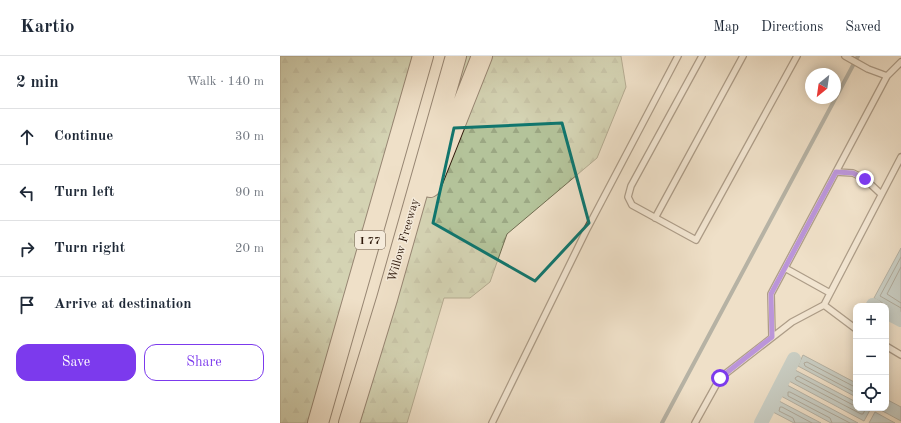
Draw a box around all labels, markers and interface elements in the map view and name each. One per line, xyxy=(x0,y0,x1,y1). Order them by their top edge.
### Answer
text: Kartio xyxy=(20,18,75,37)
text: Map xyxy=(713,20,739,34)
text: Directions xyxy=(761,20,823,34)
text: Saved xyxy=(845,20,881,34)
north arrow xyxy=(805,68,841,104)
text: 2 min xyxy=(16,74,59,91)
text: Walk · 140 m xyxy=(187,75,264,88)
icon: ahead xyxy=(16,126,38,148)
text: Continue xyxy=(54,129,113,144)
text: 30 m xyxy=(235,130,264,143)
route end xyxy=(856,170,874,188)
icon: left xyxy=(16,182,38,204)
text: Turn left xyxy=(54,185,114,200)
text: 90 m xyxy=(235,186,264,199)
street label: Willow Freeway xyxy=(386,197,422,283)
road number: I 77 xyxy=(355,231,385,249)
icon: right xyxy=(16,238,38,260)
text: Turn right xyxy=(54,241,125,256)
text: 20 m xyxy=(235,242,264,255)
icon: arrive xyxy=(16,294,38,316)
text: Arrive at destination xyxy=(54,297,192,312)
map controls xyxy=(853,303,889,411)
button: + xyxy=(853,303,889,339)
button: − xyxy=(853,339,889,375)
button: Save xyxy=(16,344,136,381)
button: Share xyxy=(144,344,264,381)
route start xyxy=(711,369,729,387)
button: locate xyxy=(853,375,889,411)

